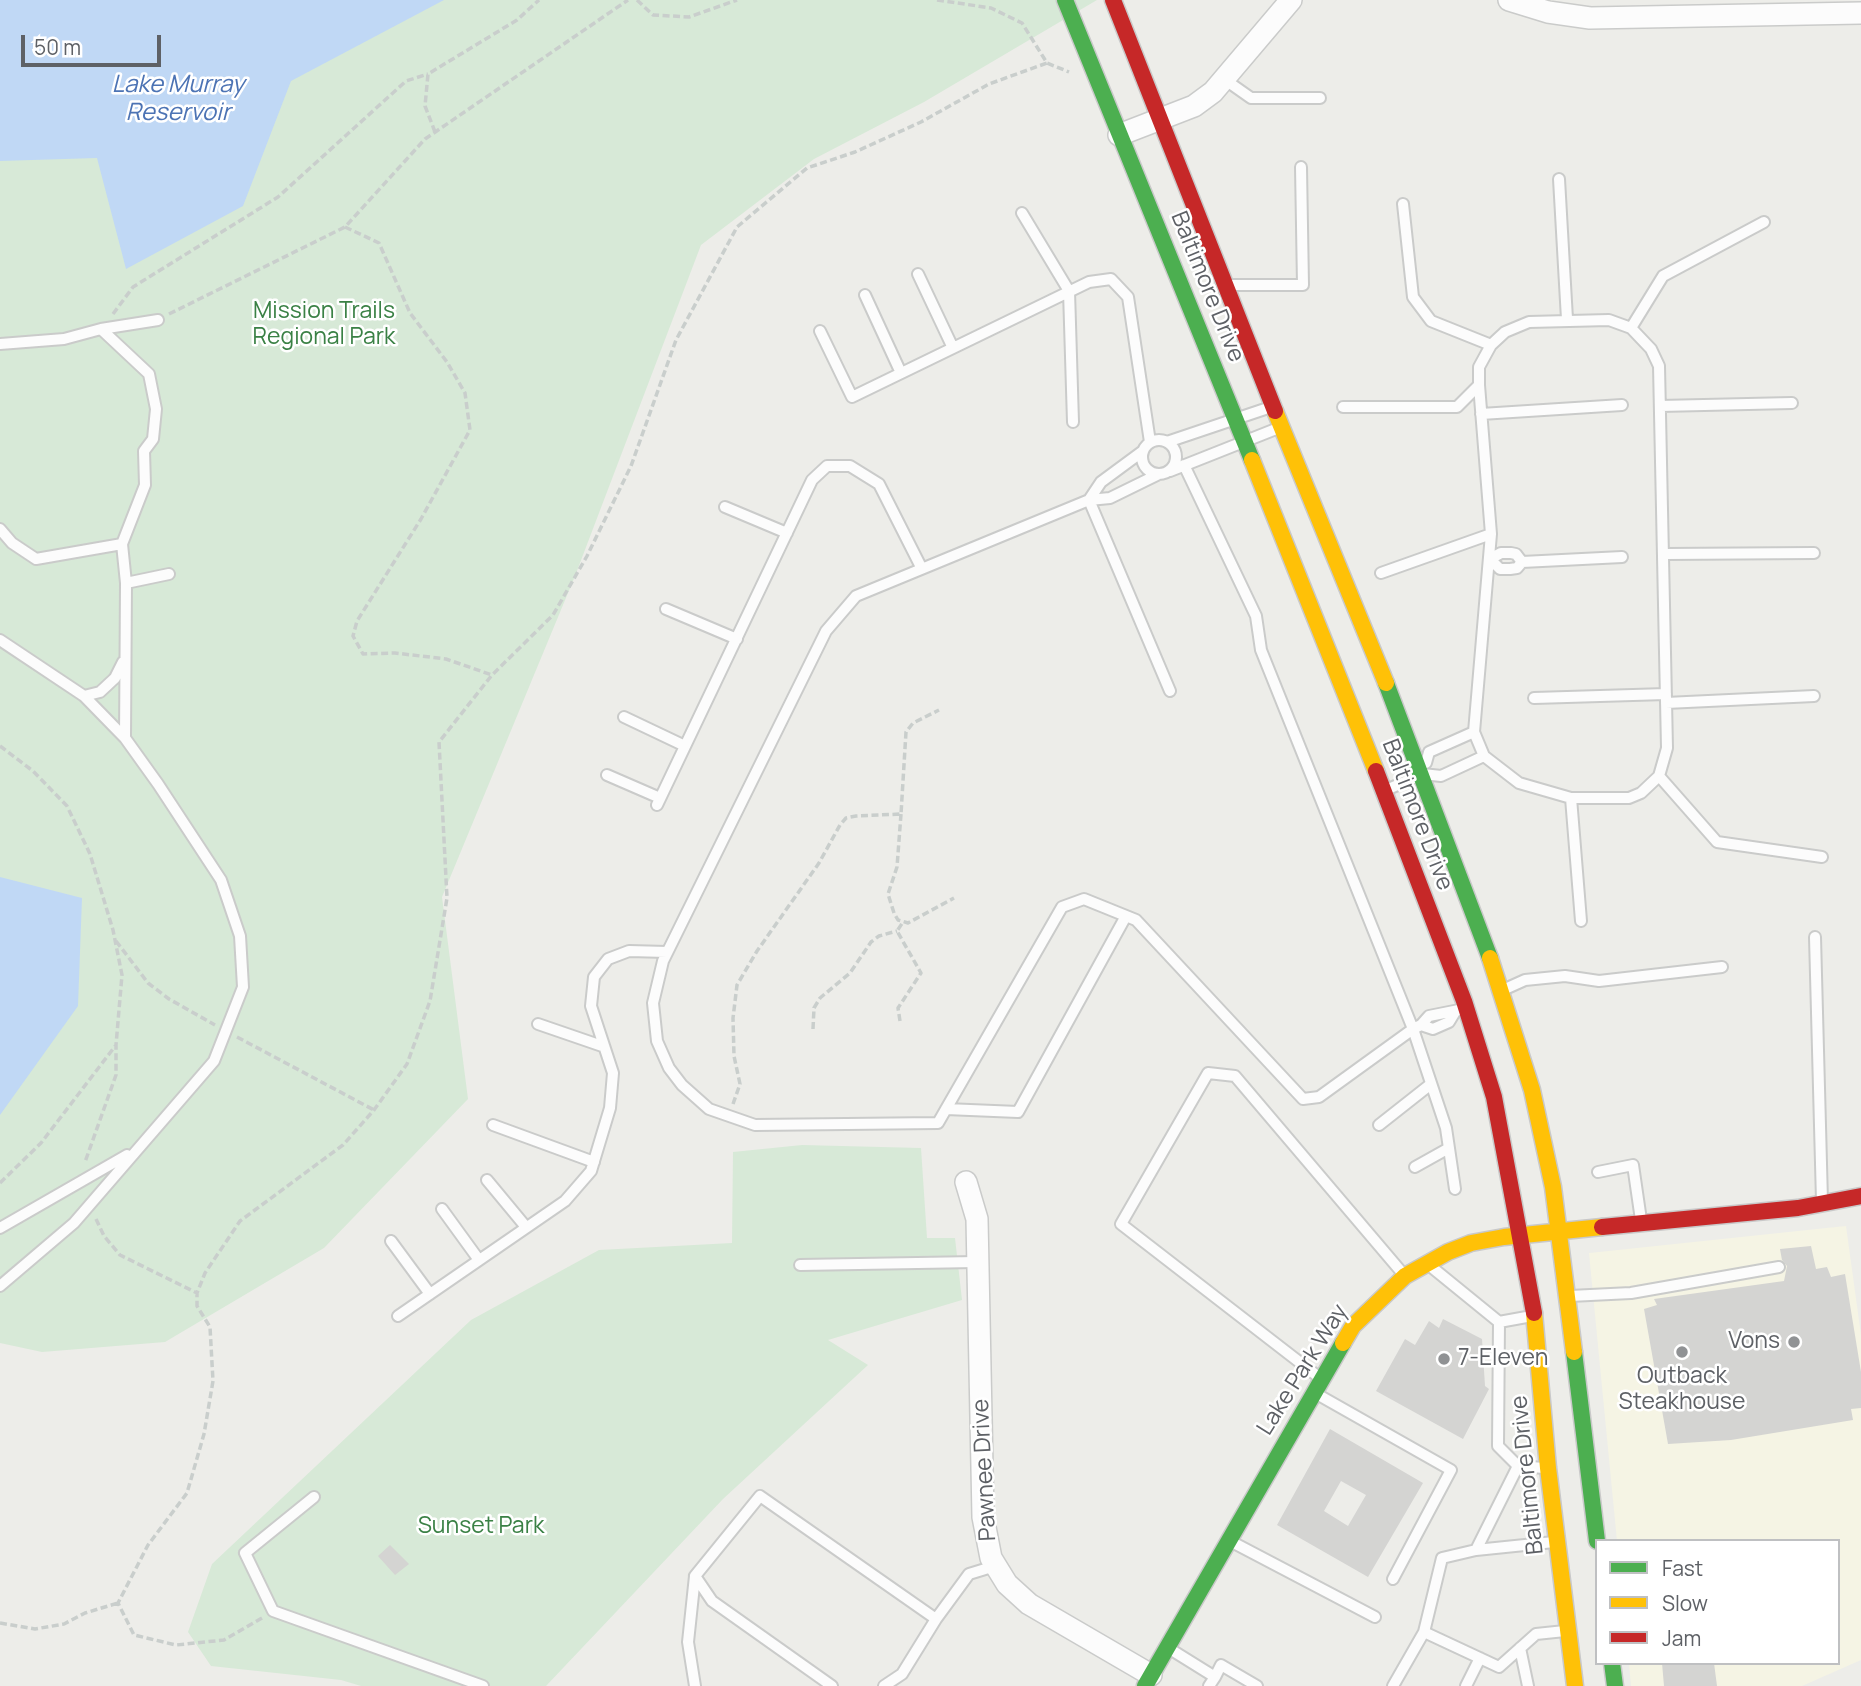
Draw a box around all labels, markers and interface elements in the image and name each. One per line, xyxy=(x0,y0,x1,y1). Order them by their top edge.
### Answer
scale bar xyxy=(24,21,164,65)
text: 50 m xyxy=(34,33,81,61)
water label: Lake Murray Reservoir xyxy=(112,71,244,127)
street label: Baltimore Drive xyxy=(1164,208,1250,366)
park label: Mission Trails Regional Park xyxy=(253,298,395,352)
street label: Baltimore Drive xyxy=(1375,735,1459,895)
street label: Lake Park Way xyxy=(1252,1300,1354,1440)
place label: Vons xyxy=(1728,1328,1780,1356)
marker: Vons xyxy=(1786,1334,1802,1350)
marker: Outback Steakhouse xyxy=(1674,1344,1690,1360)
place label: 7-Eleven xyxy=(1458,1345,1548,1373)
marker: 7-Eleven xyxy=(1436,1351,1452,1367)
place label: Outback Steakhouse xyxy=(1619,1363,1745,1417)
street label: Baltimore Drive xyxy=(1506,1394,1550,1556)
street label: Pawnee Drive xyxy=(967,1398,1003,1542)
park label: Sunset Park xyxy=(418,1513,544,1541)
legend xyxy=(1595,1539,1840,1665)
text: Fast xyxy=(1662,1554,1703,1582)
text: Slow xyxy=(1662,1589,1708,1617)
text: Jam xyxy=(1662,1624,1701,1652)

